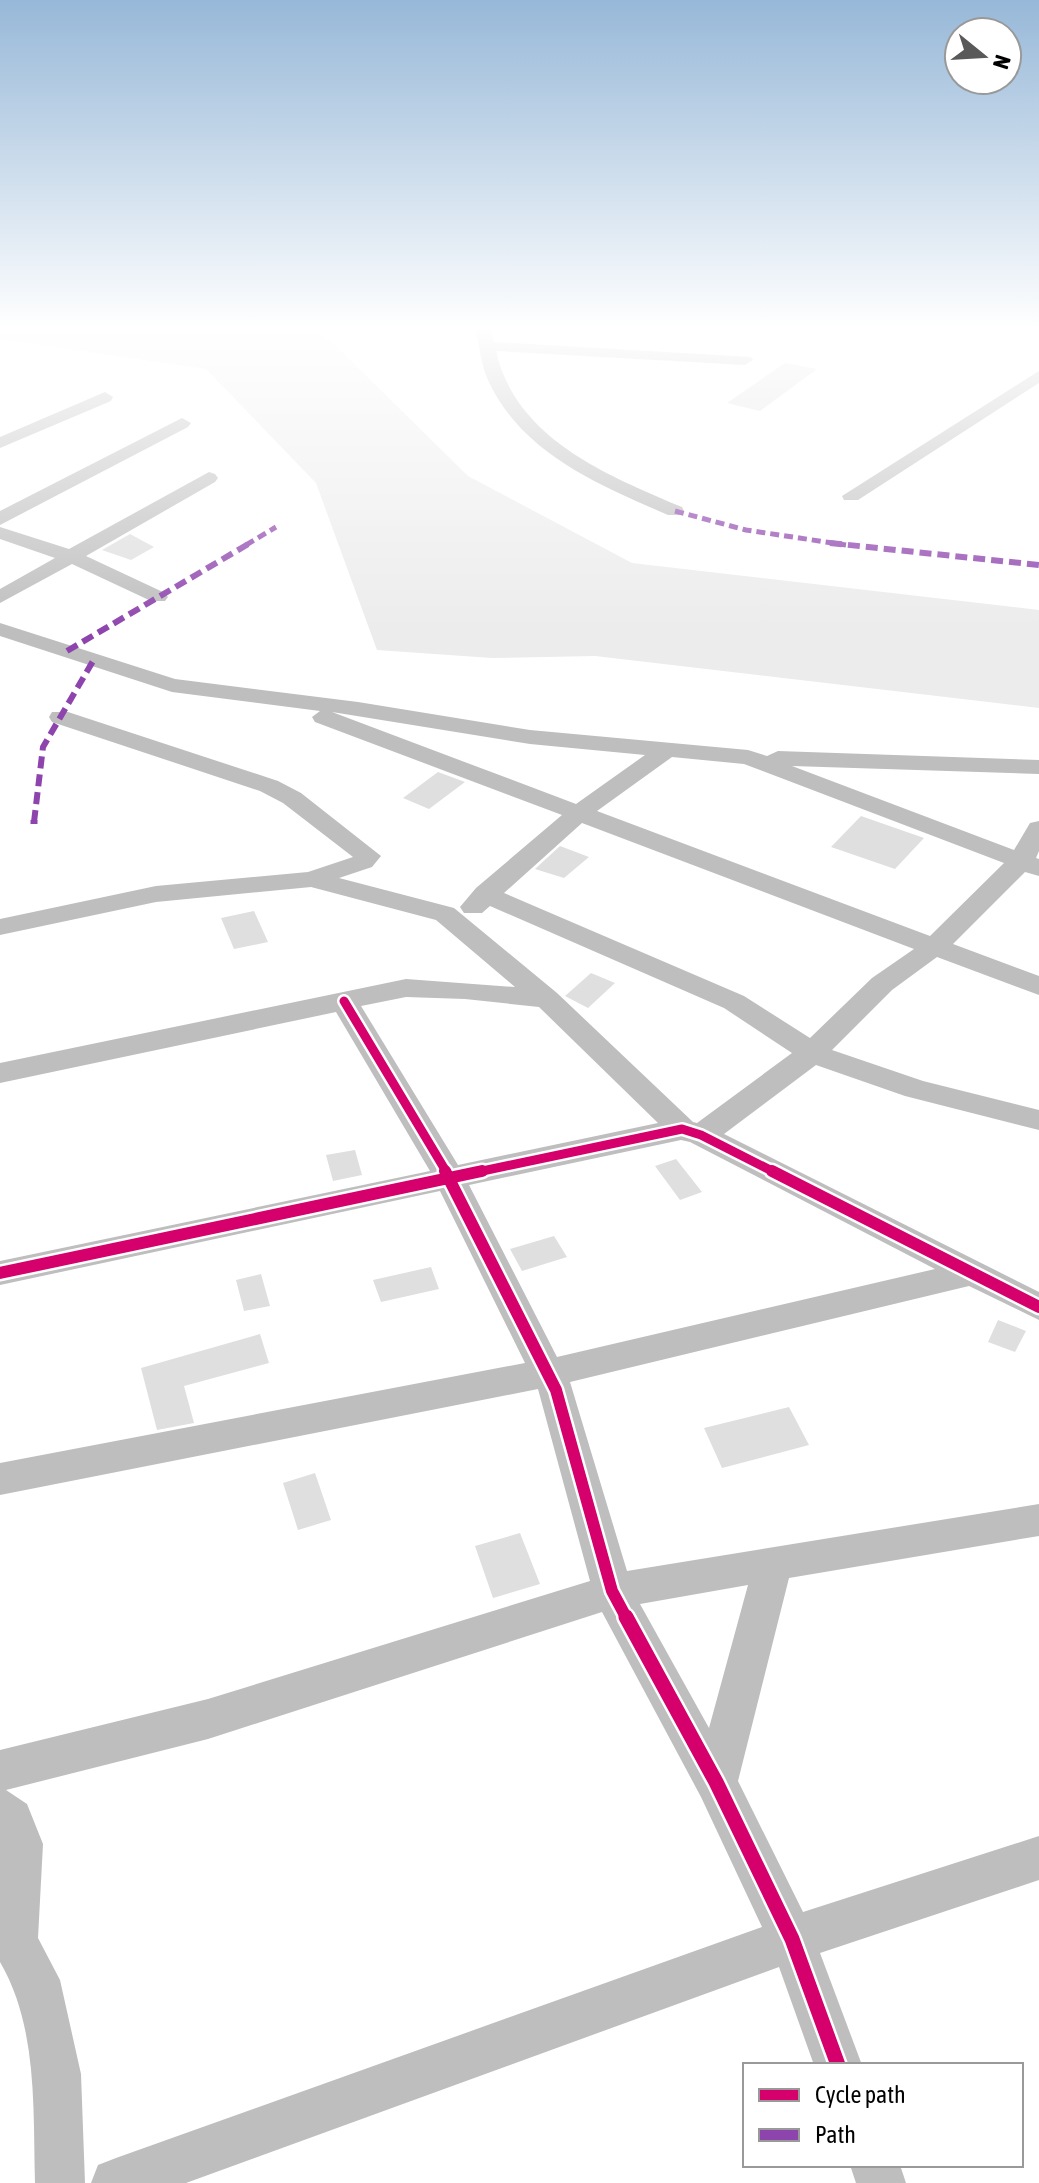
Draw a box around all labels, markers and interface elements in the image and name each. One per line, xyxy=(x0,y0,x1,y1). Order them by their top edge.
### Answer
north arrow xyxy=(943,16,1023,96)
text: N xyxy=(988,52,1016,72)
legend xyxy=(743,2063,1023,2167)
text: Cycle path xyxy=(815,2081,906,2108)
text: Path xyxy=(815,2121,856,2148)

